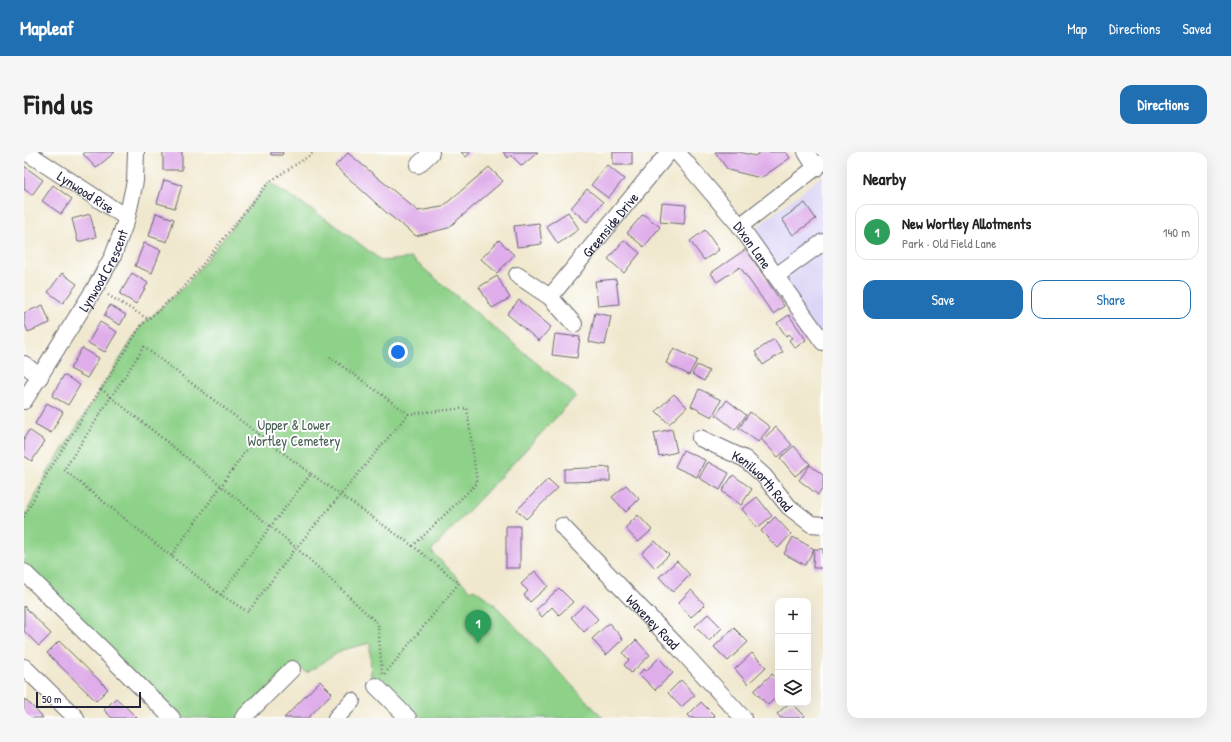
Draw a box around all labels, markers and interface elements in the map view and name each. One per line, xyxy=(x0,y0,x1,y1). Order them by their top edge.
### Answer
text: Mapleaf xyxy=(20,15,74,41)
text: Map xyxy=(1067,19,1087,38)
text: Directions xyxy=(1109,19,1160,38)
text: Saved xyxy=(1182,19,1211,38)
text: Find us xyxy=(24,85,93,123)
button: Directions xyxy=(1120,85,1207,124)
street label: Lynwood Rise xyxy=(54,166,119,217)
text: Nearby xyxy=(863,167,906,190)
street label: Greenside Drive xyxy=(577,188,642,261)
text: New Wortley Allotments xyxy=(902,213,1031,234)
street label: Dixon Lane xyxy=(730,217,777,272)
text: 1 xyxy=(875,223,879,241)
text: 140 m xyxy=(1163,223,1190,241)
street label: Lynwood Crescent xyxy=(73,226,132,315)
text: Park · Old Field Lane xyxy=(902,234,997,252)
button: Save xyxy=(863,280,1023,319)
button: Share xyxy=(1031,280,1191,319)
your location xyxy=(388,342,408,362)
park label: Upper & Lower Wortley Cemetery xyxy=(248,415,341,451)
street label: Kenilworth Road xyxy=(729,445,798,515)
street label: Waveney Road xyxy=(622,590,685,653)
map controls xyxy=(775,598,811,706)
button: + xyxy=(775,598,811,634)
pin: 1 xyxy=(465,610,491,643)
button: − xyxy=(775,634,811,670)
button: layers xyxy=(775,670,811,706)
scale bar xyxy=(36,690,141,709)
text: 50 m xyxy=(42,692,62,706)

